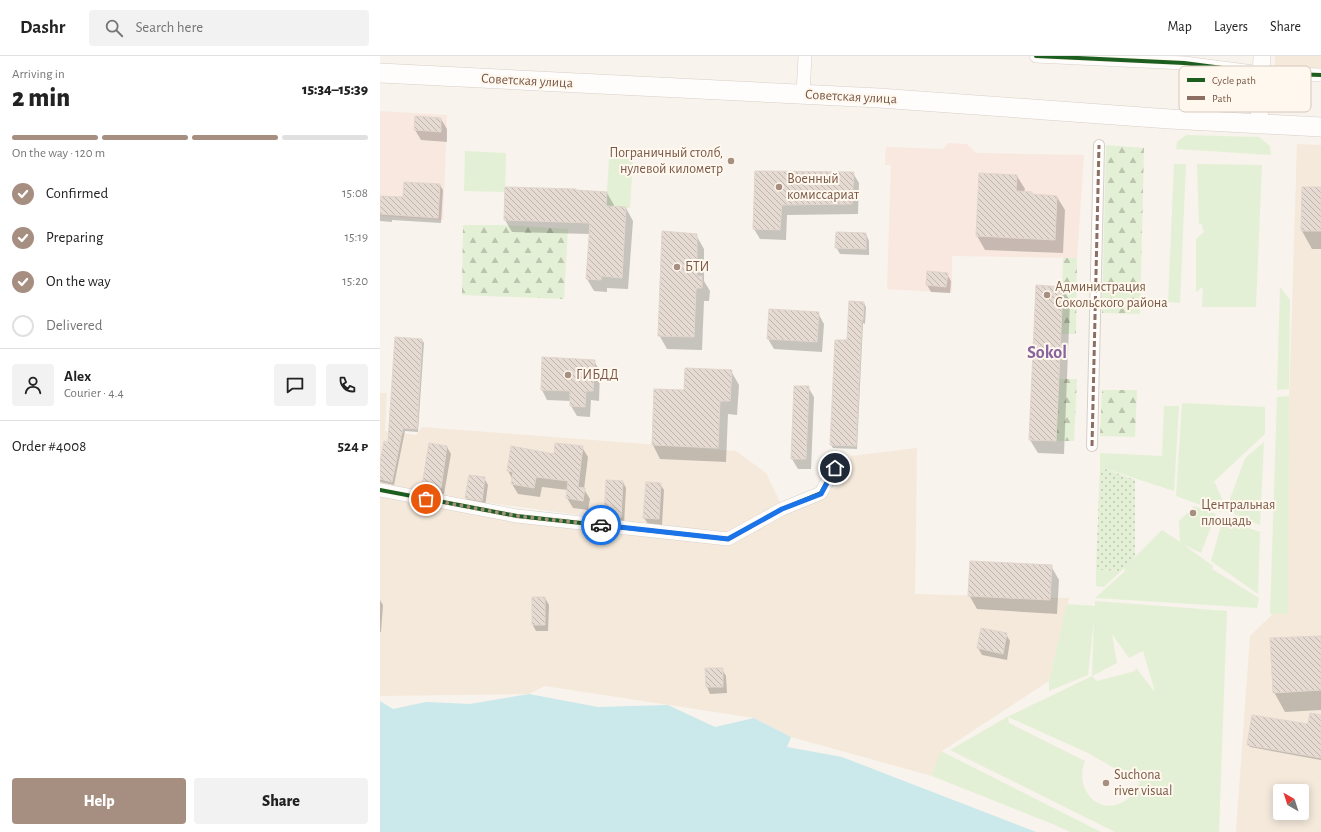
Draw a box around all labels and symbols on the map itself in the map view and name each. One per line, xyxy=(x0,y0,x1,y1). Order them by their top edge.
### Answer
legend xyxy=(1179,66,1311,112)
street label: Советская улица xyxy=(481,72,574,90)
text: Cycle path xyxy=(1212,75,1256,86)
street label: Советская улица xyxy=(805,88,898,106)
text: Path xyxy=(1212,93,1232,104)
place label: Пограничный столб, нулевой километр xyxy=(609,146,723,176)
marker: Пограничный столб, нулевой километр xyxy=(726,156,736,166)
place label: Военный комиссариат xyxy=(787,172,860,202)
marker: Военный комиссариат xyxy=(774,182,784,192)
place label: БТИ xyxy=(685,260,710,274)
marker: БТИ xyxy=(672,262,682,272)
place label: Администрация Сокольского района xyxy=(1055,280,1168,310)
marker: Администрация Сокольского района xyxy=(1042,290,1052,300)
district label: Sokol xyxy=(1027,344,1067,362)
place label: ГИБДД xyxy=(576,368,619,382)
marker: ГИБДД xyxy=(563,370,573,380)
pin xyxy=(818,451,852,485)
pin xyxy=(409,482,443,516)
place label: Центральная площадь xyxy=(1201,498,1276,528)
courier xyxy=(581,505,621,545)
marker: Центральная площадь xyxy=(1188,508,1198,518)
place label: Suchona river visual xyxy=(1114,768,1172,798)
marker: Suchona river visual xyxy=(1101,778,1111,788)
north arrow xyxy=(1273,784,1309,820)

